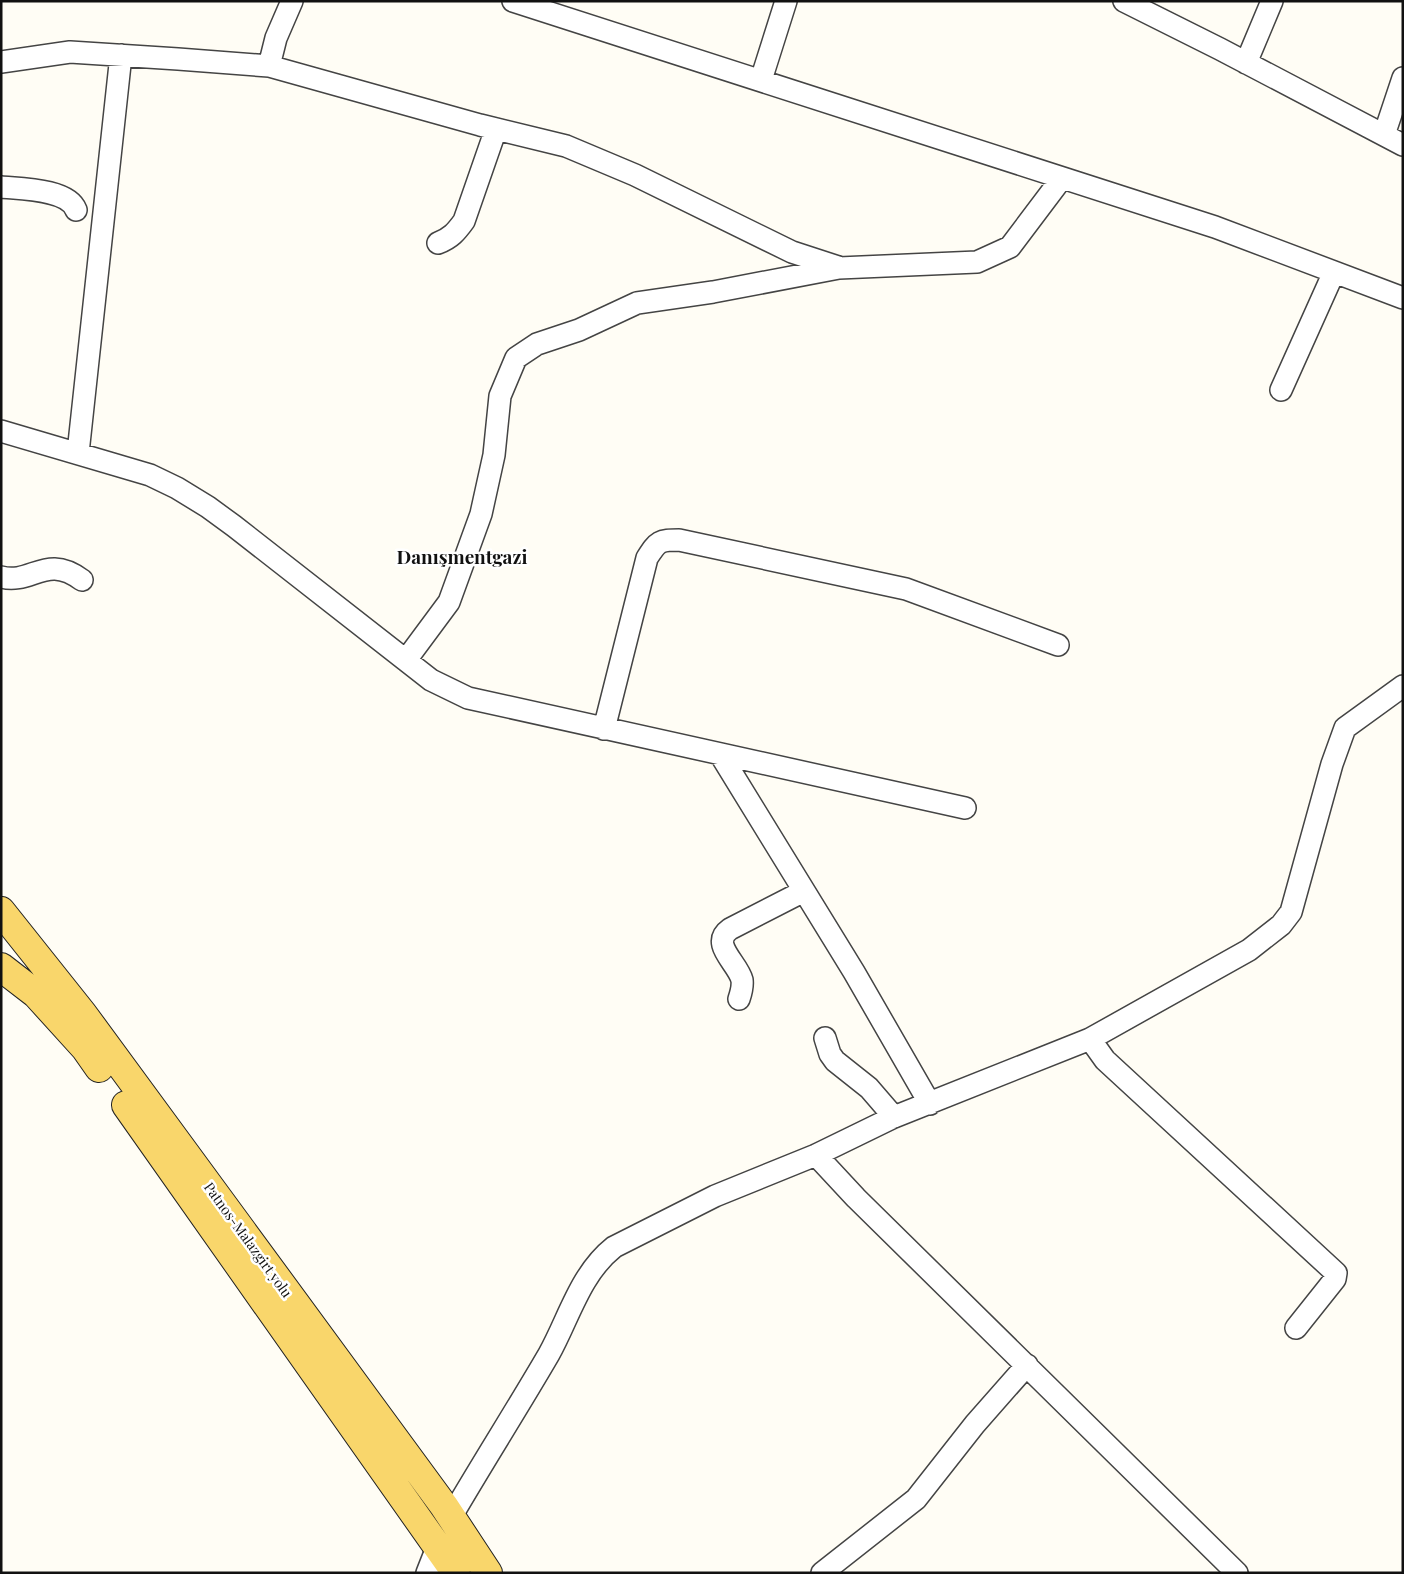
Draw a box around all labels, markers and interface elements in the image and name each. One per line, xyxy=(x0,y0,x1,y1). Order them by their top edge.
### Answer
district label: Danışmentgazi xyxy=(397,543,527,569)
street label: Patnos-Malazgirt yolu xyxy=(200,1178,297,1301)

